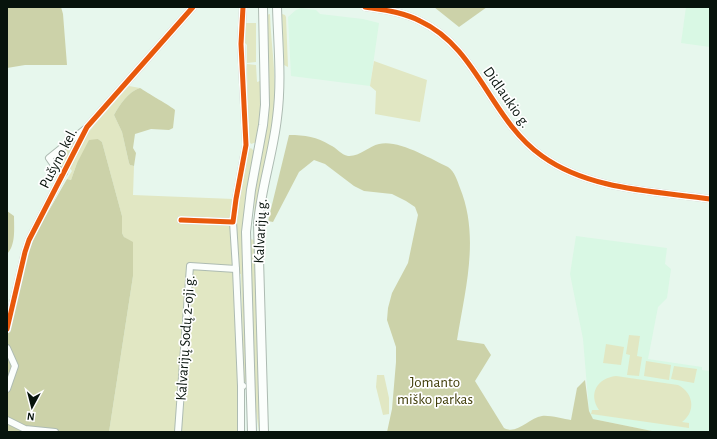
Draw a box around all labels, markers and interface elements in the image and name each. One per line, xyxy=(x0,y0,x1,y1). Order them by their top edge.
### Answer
street label: Didlaukio g. xyxy=(480,64,533,130)
street label: Pušyno kel. xyxy=(37,126,80,191)
street label: Kalvarijų g. xyxy=(251,198,270,264)
street label: Kalvarijų Sodų 2-oji g. xyxy=(174,275,197,401)
park label: Jomanto miško parkas xyxy=(397,375,473,407)
north arrow xyxy=(12,387,52,427)
text: N xyxy=(26,411,35,422)

